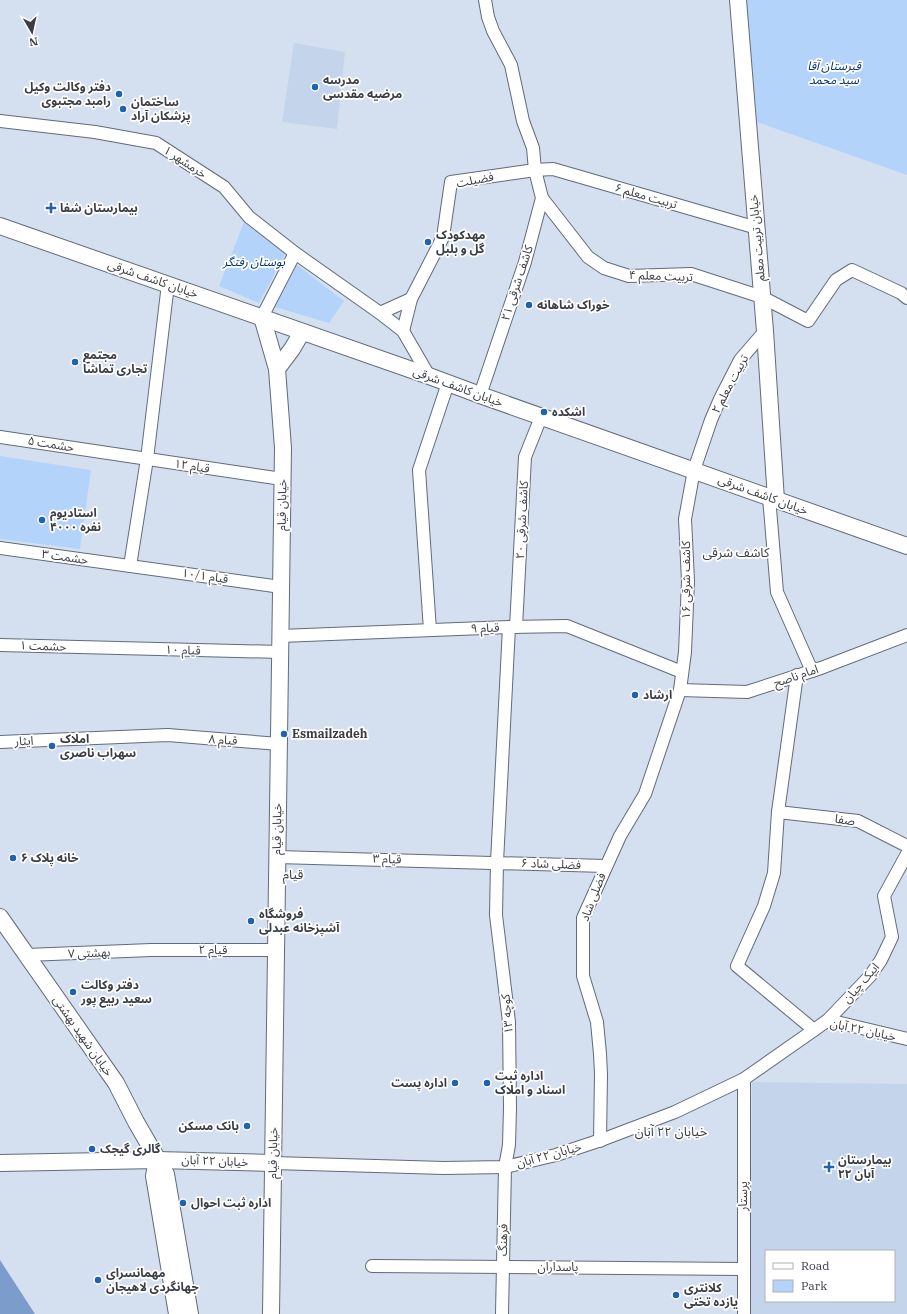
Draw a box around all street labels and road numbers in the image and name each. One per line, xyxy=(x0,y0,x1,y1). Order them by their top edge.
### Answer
street label: خرمشهر ۱ xyxy=(161,142,210,181)
street label: فضیلت xyxy=(455,169,495,191)
street label: تربیت معلم ۶ xyxy=(613,179,679,214)
street label: خیابان تربیت معلم xyxy=(745,194,770,282)
street label: کاشف شرقی ۲۱ xyxy=(497,242,536,322)
street label: خیابان کاشف شرقی xyxy=(106,256,200,301)
street label: تربیت معلم ۴ xyxy=(629,267,694,286)
street label: تربیت معلم ۲ xyxy=(708,352,753,417)
street label: خیابان کاشف شرقی xyxy=(411,363,505,410)
street label: حشمت ۵ xyxy=(27,432,75,455)
street label: قیام ۱۲ xyxy=(173,455,211,478)
street label: خیابان کاشف شرقی xyxy=(716,471,810,518)
street label: خیابان قیام xyxy=(274,479,291,531)
street label: کاشف شرقی ۲۰ xyxy=(512,479,531,559)
street label: کاشف شرقی ۱۶ xyxy=(678,540,693,619)
street label: حشمت ۳ xyxy=(41,546,89,567)
street label: قیام ۱۰/۱ xyxy=(181,565,229,588)
street label: قیام ۹ xyxy=(470,620,500,637)
street label: حشمت ۱ xyxy=(19,637,67,654)
street label: قیام ۱۰ xyxy=(165,641,201,660)
street label: امام ناصح xyxy=(771,661,821,692)
street label: قیام ۸ xyxy=(208,731,238,750)
street label: ایثار xyxy=(13,733,34,749)
street label: خیابان قیام xyxy=(269,803,286,855)
street label: صفا xyxy=(834,811,856,829)
street label: قیام ۳ xyxy=(372,851,402,868)
street label: فضلی شاد ۶ xyxy=(521,855,581,872)
street label: فضلی شاد xyxy=(576,871,609,923)
street label: قیام ۲ xyxy=(199,942,227,959)
street label: بهشتی ۷ xyxy=(67,944,110,961)
street label: ایپک چیان xyxy=(839,959,883,1007)
street label: کوچه ۱۳ xyxy=(497,992,517,1035)
street label: خیابان شهید بهشتی xyxy=(50,993,117,1079)
street label: خیابان ۲۲ آبان xyxy=(829,1015,897,1044)
street label: خیابان قیام xyxy=(265,1127,282,1179)
street label: خیابان ۲۲ آبان xyxy=(515,1139,583,1170)
street label: خیابان ۲۲ آبان xyxy=(181,1152,249,1169)
street label: پرستار xyxy=(735,1181,751,1212)
street label: فرهنگ xyxy=(495,1224,510,1256)
street label: پاسداران xyxy=(538,1259,578,1275)

